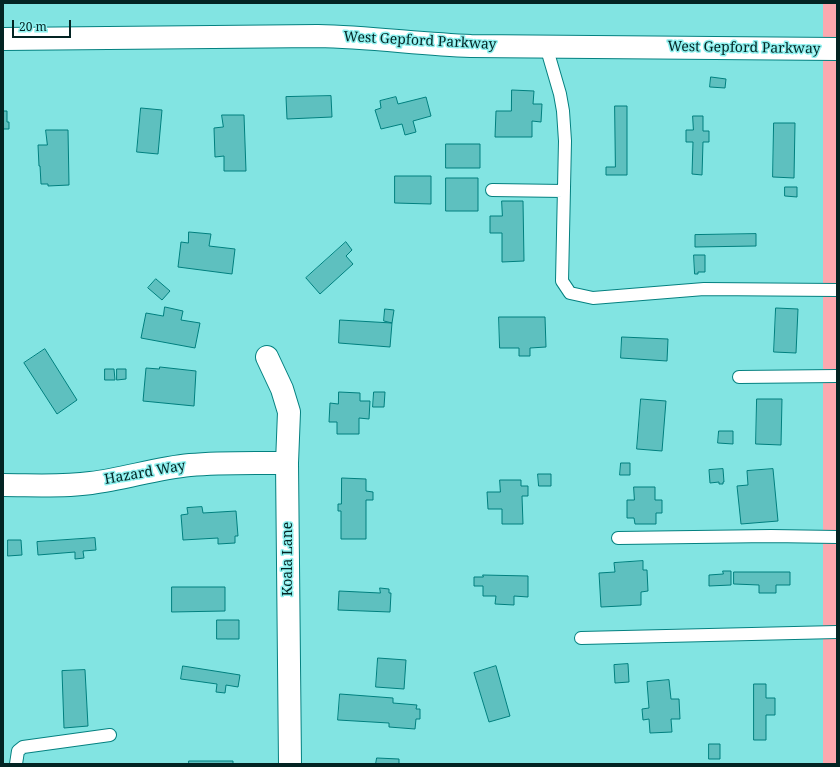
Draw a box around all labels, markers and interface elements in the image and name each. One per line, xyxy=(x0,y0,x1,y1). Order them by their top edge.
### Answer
scale bar xyxy=(14,12,73,38)
text: 20 m xyxy=(19,18,47,35)
street label: West Gepford Parkway xyxy=(343,29,497,53)
street label: West Gepford Parkway xyxy=(667,38,821,58)
street label: Hazard Way xyxy=(103,458,187,488)
street label: Koala Lane xyxy=(280,522,296,596)

